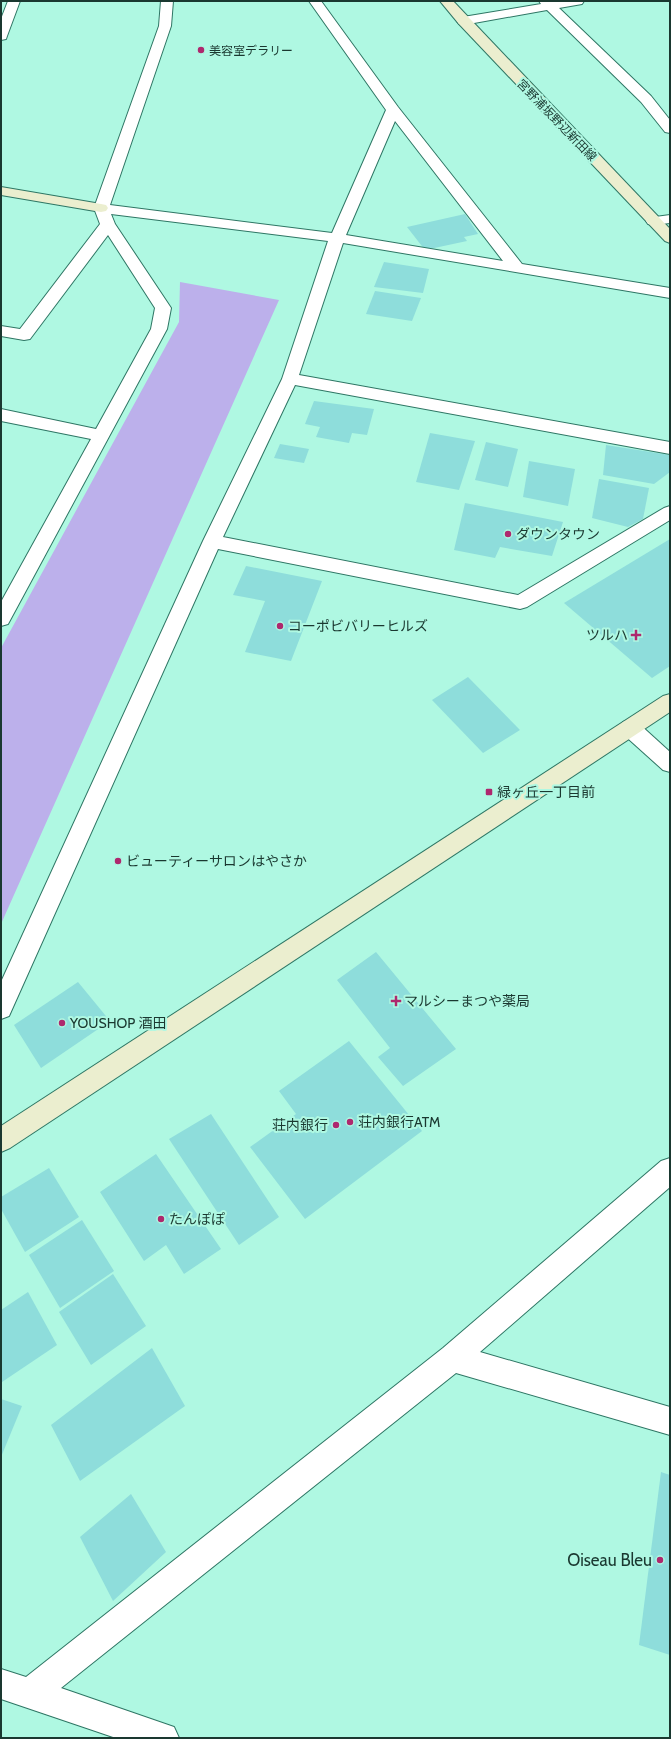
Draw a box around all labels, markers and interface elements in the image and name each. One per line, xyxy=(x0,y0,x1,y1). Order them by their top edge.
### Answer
place label: 美容室デラリー xyxy=(209,43,293,58)
marker: 美容室デラリー xyxy=(196,45,206,55)
street label: 宮野浦坂野辺新田線 xyxy=(514,76,600,164)
place label: ダウンタウン xyxy=(516,525,600,543)
marker: ダウンタウン xyxy=(503,529,513,539)
place label: コーポビバリーヒルズ xyxy=(288,617,428,635)
marker: コーポビバリーヒルズ xyxy=(275,621,285,631)
place label: ツルハ xyxy=(586,626,628,644)
marker: ツルハ xyxy=(631,630,641,640)
place label: 緑ヶ丘一丁目前 xyxy=(497,783,595,801)
marker: 緑ヶ丘一丁目前 xyxy=(484,787,494,797)
place label: ビューティーサロンはやさか xyxy=(126,852,307,870)
marker: ビューティーサロンはやさか xyxy=(113,856,123,866)
place label: マルシーまつや薬局 xyxy=(404,992,530,1010)
marker: マルシーまつや薬局 xyxy=(391,996,401,1006)
place label: YOUSHOP 酒田 xyxy=(69,1014,167,1032)
marker: YOUSHOP 酒田 xyxy=(57,1018,67,1028)
place label: 荘内銀行ATM xyxy=(358,1113,440,1131)
place label: 荘内銀行 xyxy=(272,1116,328,1134)
marker: 荘内銀行ATM xyxy=(345,1117,355,1127)
marker: 荘内銀行 xyxy=(331,1120,341,1130)
place label: たんぽぽ xyxy=(169,1210,225,1228)
marker: たんぽぽ xyxy=(156,1214,166,1224)
place label: Oiseau Bleu xyxy=(567,1550,652,1570)
marker: Oiseau Bleu xyxy=(655,1555,665,1565)

